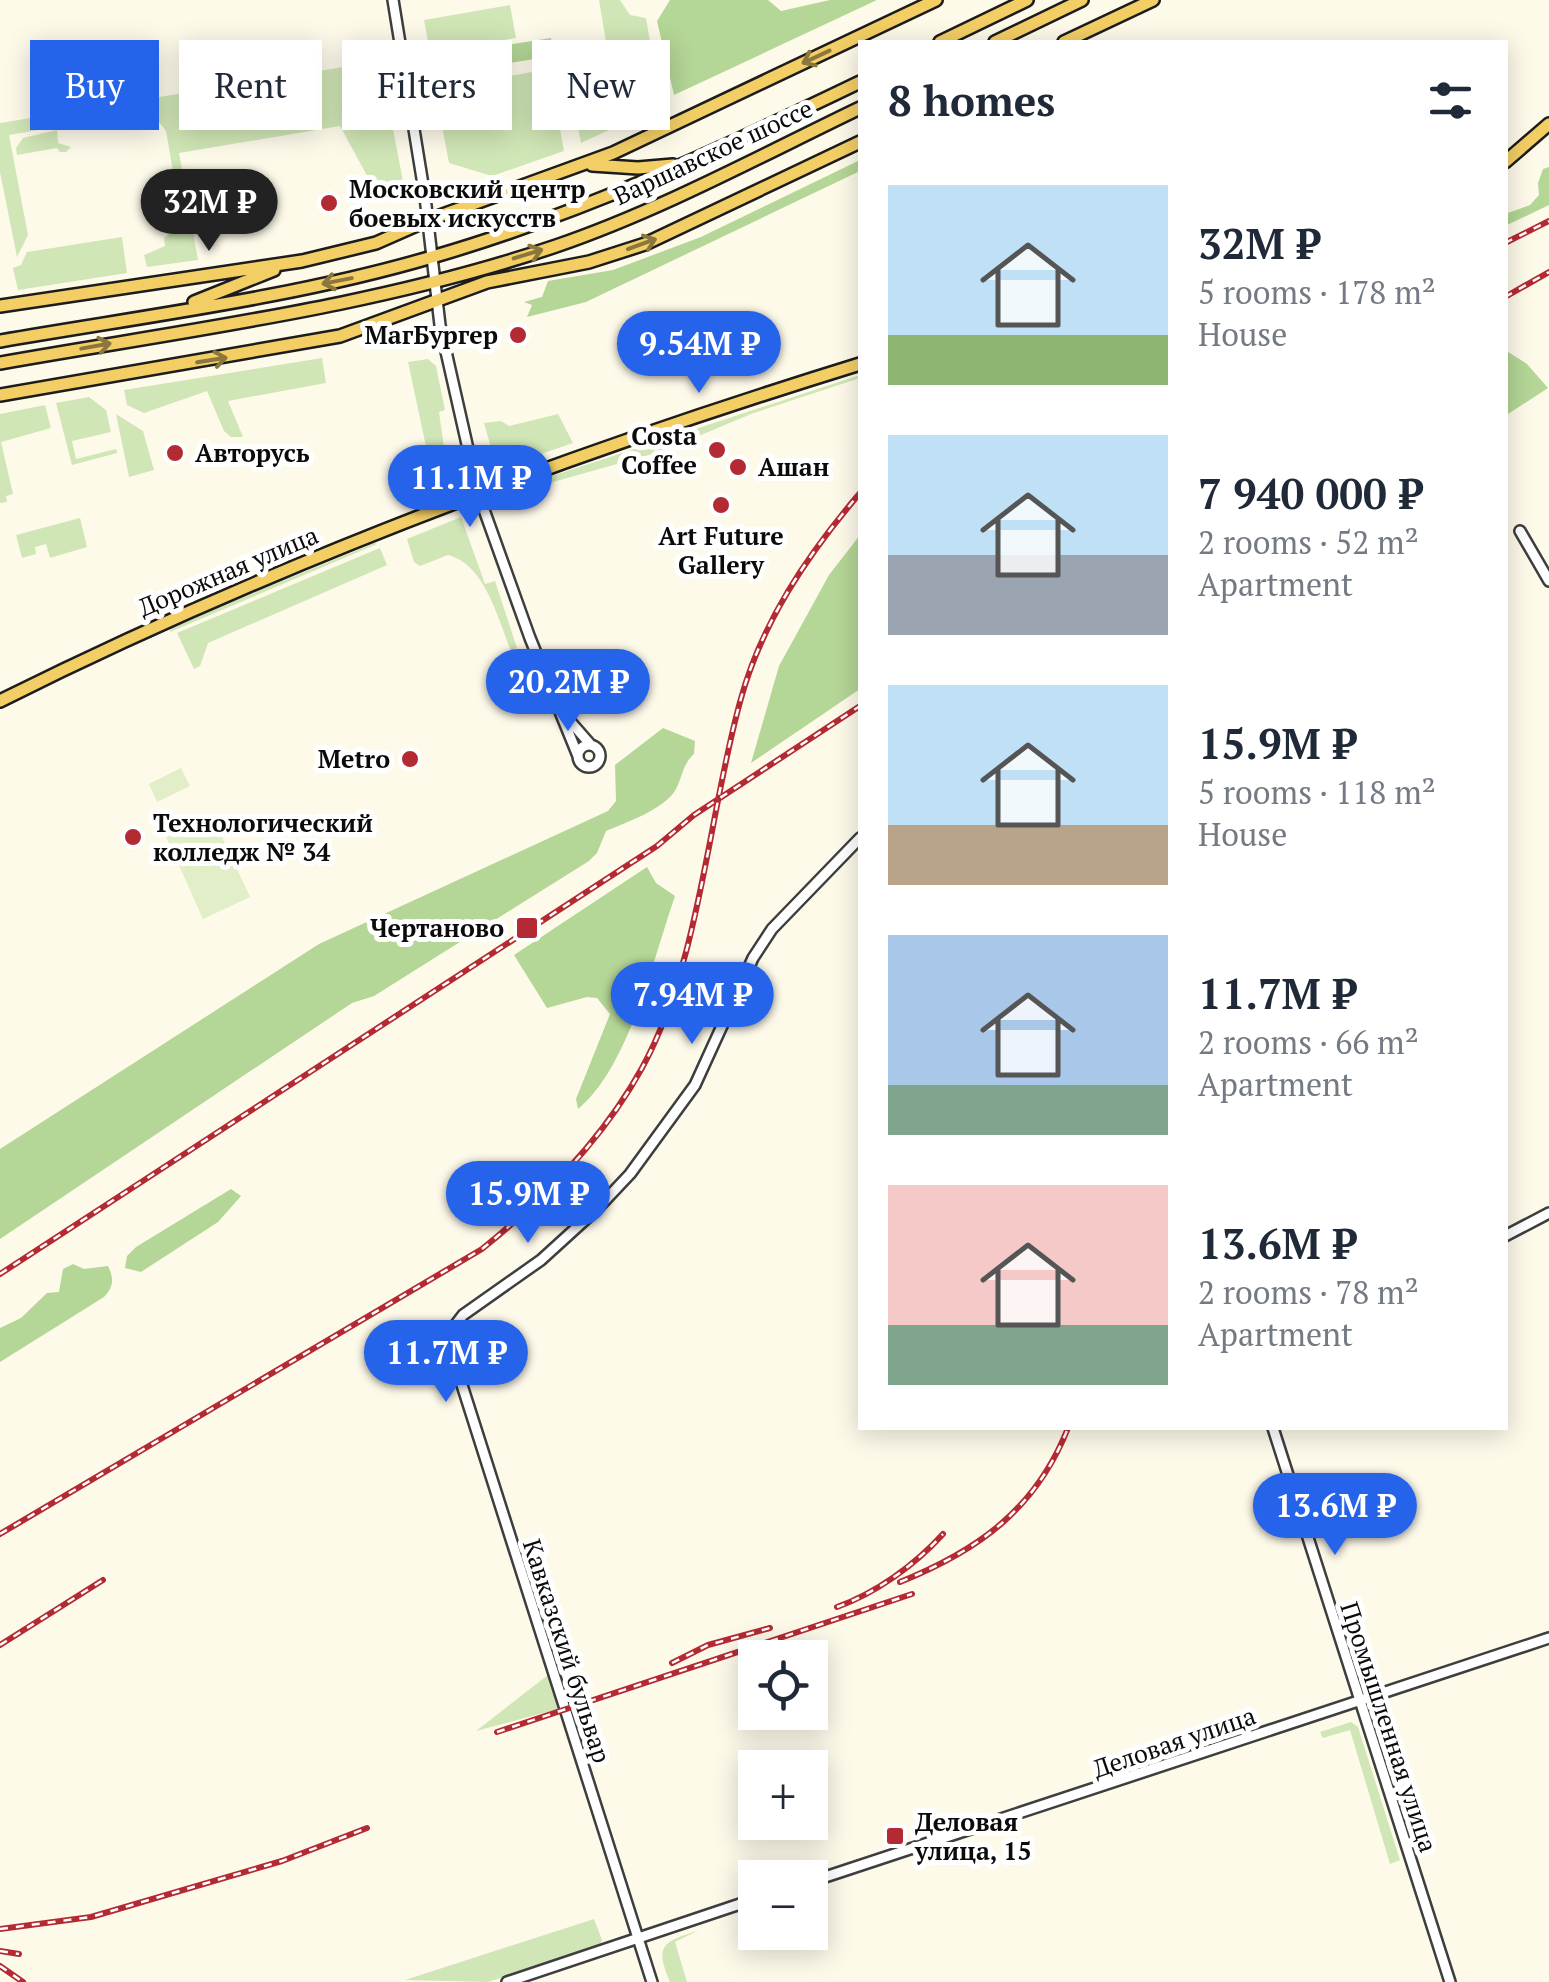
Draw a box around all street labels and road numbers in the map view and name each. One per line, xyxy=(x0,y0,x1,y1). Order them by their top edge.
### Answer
street label: Варшавское шоссе xyxy=(608,91,818,212)
street label: Дорожная улица xyxy=(133,518,323,623)
street label: Кавказский бульвар xyxy=(516,1535,619,1767)
street label: Промышленная улица xyxy=(1333,1597,1446,1857)
street label: Деловая улица xyxy=(1088,1698,1260,1785)

